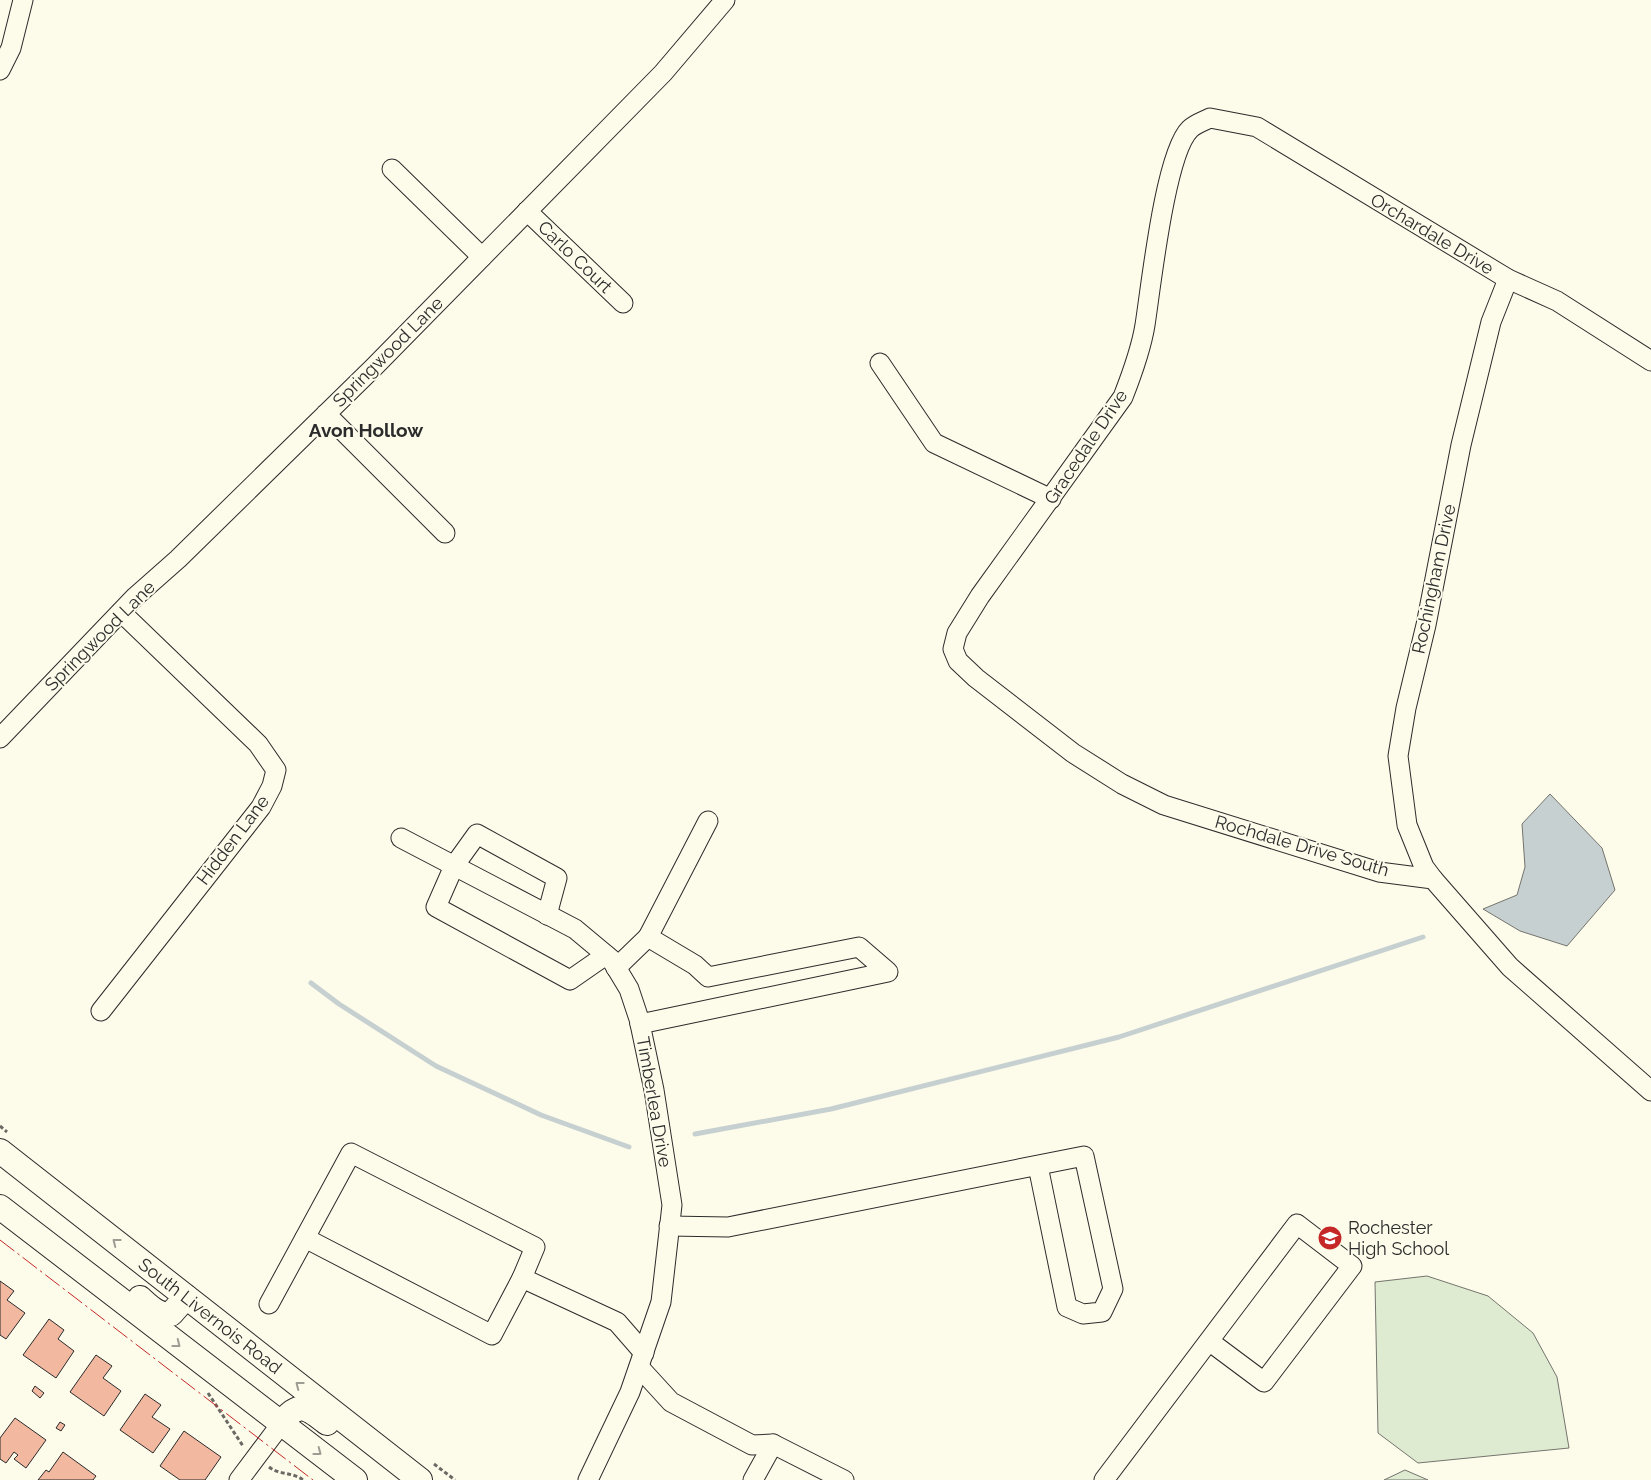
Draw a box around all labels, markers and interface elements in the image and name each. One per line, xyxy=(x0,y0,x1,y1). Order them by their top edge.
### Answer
street label: Orchardale Drive xyxy=(1367,189,1498,279)
street label: Carlo Court xyxy=(534,216,617,297)
street label: Springwood Lane xyxy=(328,292,447,411)
street label: Gracedale Drive xyxy=(1040,385,1132,508)
district label: Avon Hollow xyxy=(309,419,423,441)
street label: Rochingham Drive xyxy=(1407,502,1460,656)
street label: Springwood Lane xyxy=(40,576,159,695)
street label: Hidden Lane xyxy=(192,790,273,889)
street label: Rochdale Drive South xyxy=(1213,811,1392,880)
street label: Timberlea Drive xyxy=(633,1035,676,1169)
place label: Rochester High School xyxy=(1348,1217,1449,1259)
school or university icon: Rochester High School xyxy=(1317,1225,1343,1251)
one-way arrow xyxy=(112,1239,122,1248)
street label: South Livernois Road xyxy=(135,1253,286,1378)
one-way arrow xyxy=(171,1338,180,1346)
one-way arrow xyxy=(296,1383,305,1391)
one-way arrow xyxy=(312,1446,322,1455)

